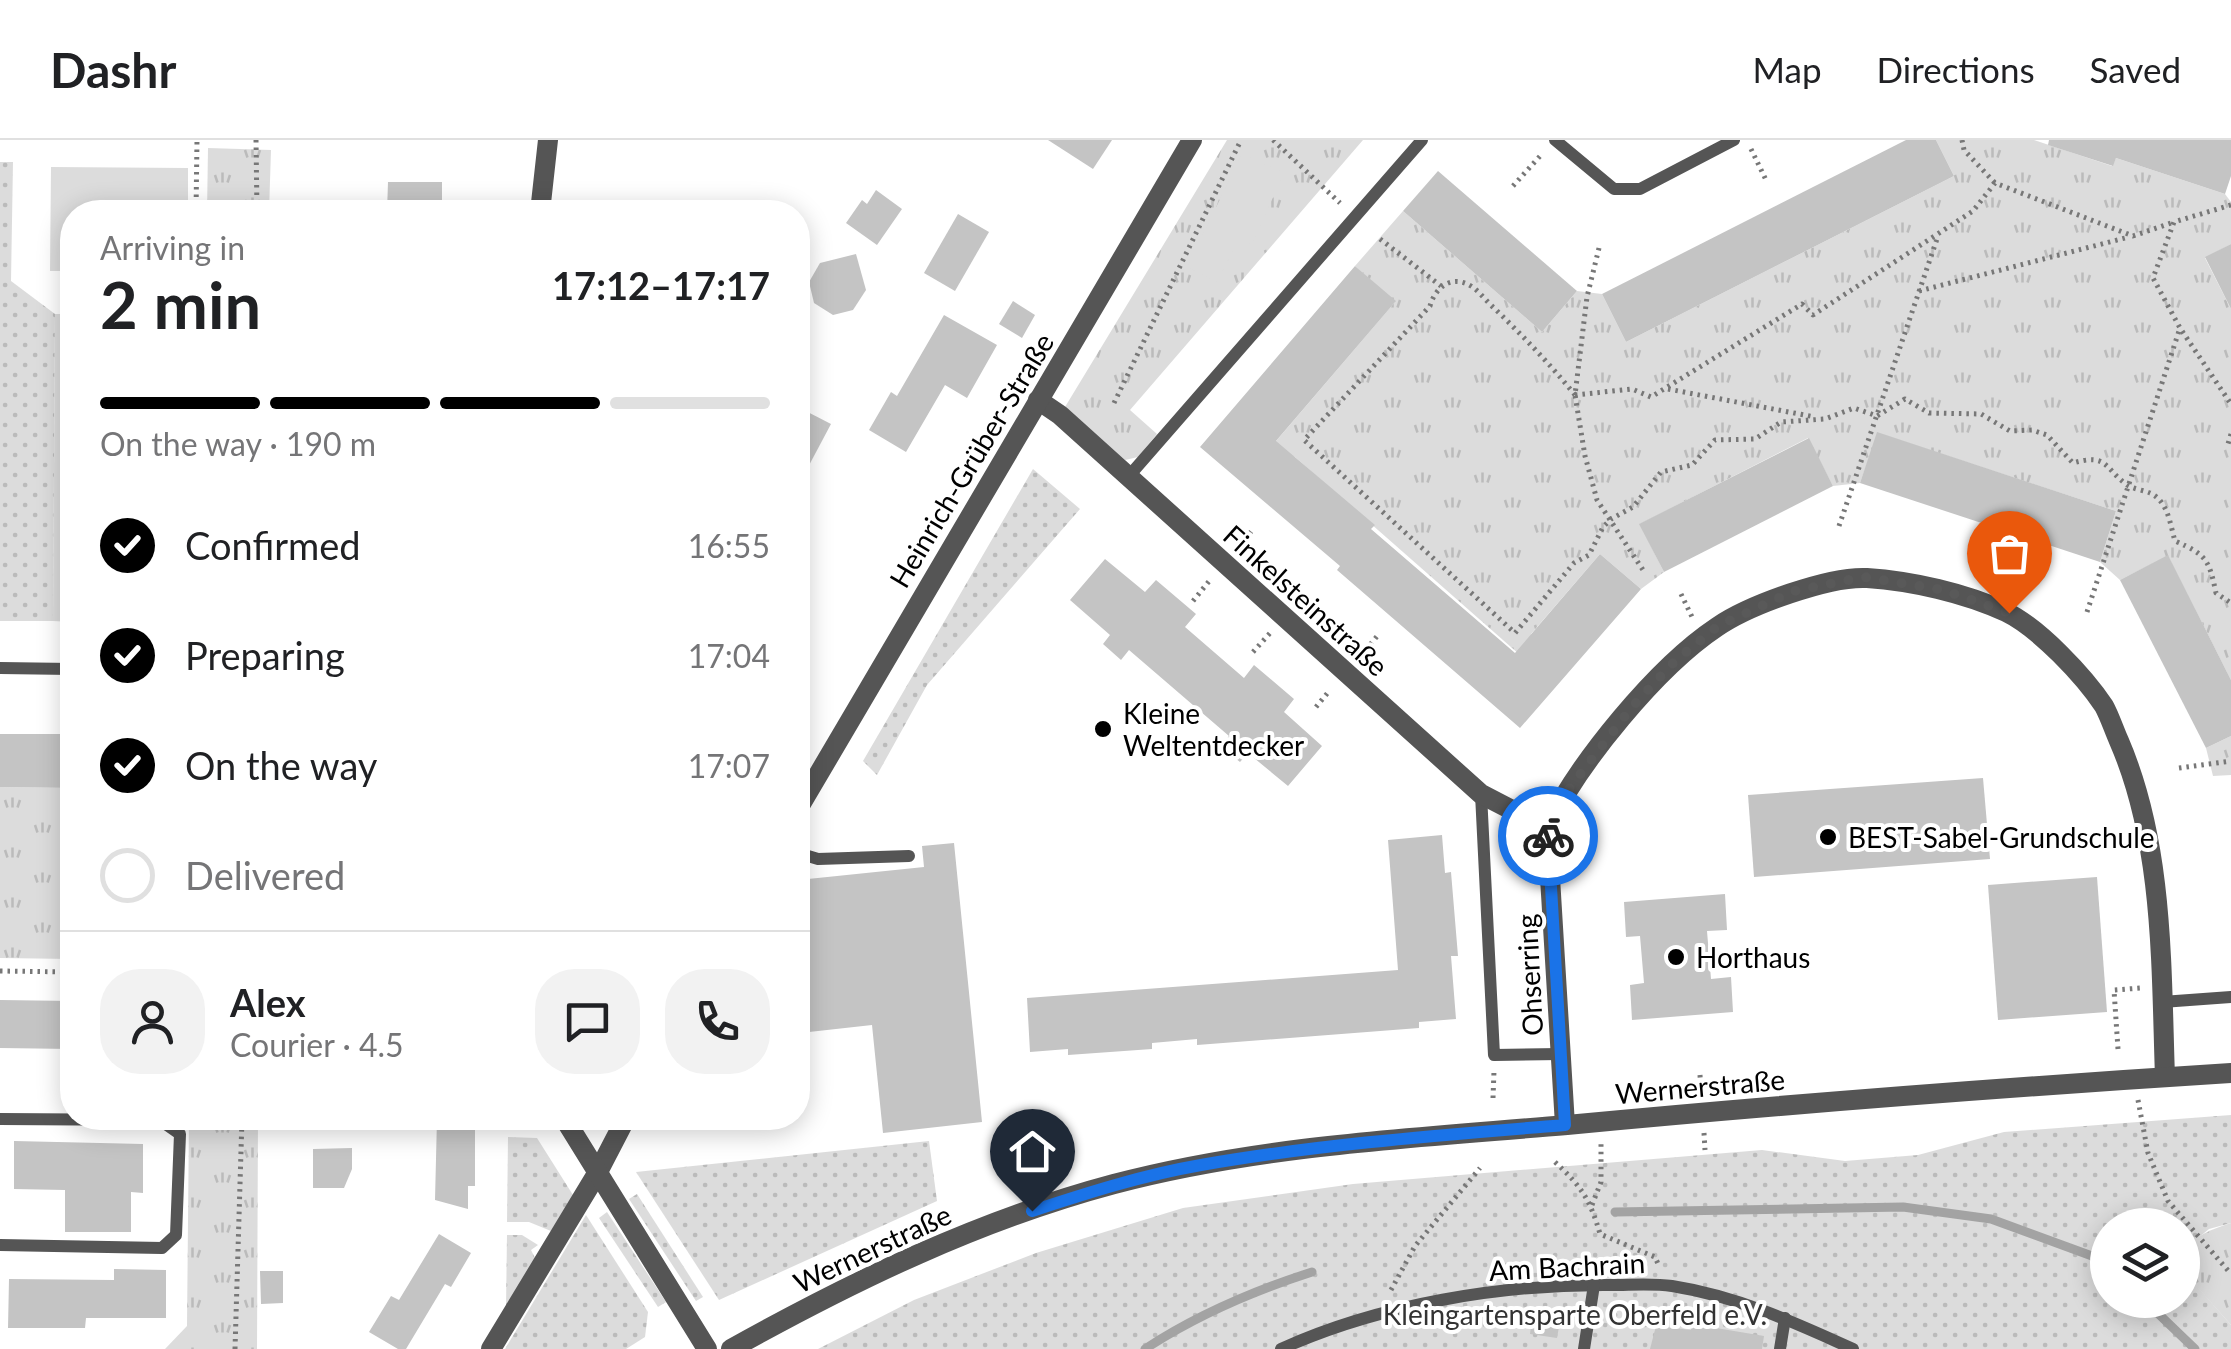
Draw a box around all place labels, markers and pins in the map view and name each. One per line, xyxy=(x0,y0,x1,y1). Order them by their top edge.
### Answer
pin xyxy=(1967,511,2052,614)
place label: Kleine Weltentdecker xyxy=(1123,696,1304,762)
marker: Kleine Weltentdecker xyxy=(1092,718,1114,740)
place label: BEST-Sabel-Grundschule xyxy=(1848,820,2155,854)
marker: BEST-Sabel-Grundschule xyxy=(1817,826,1839,848)
place label: Horthaus xyxy=(1696,940,1810,974)
marker: Horthaus xyxy=(1665,946,1687,968)
pin xyxy=(990,1109,1075,1212)

